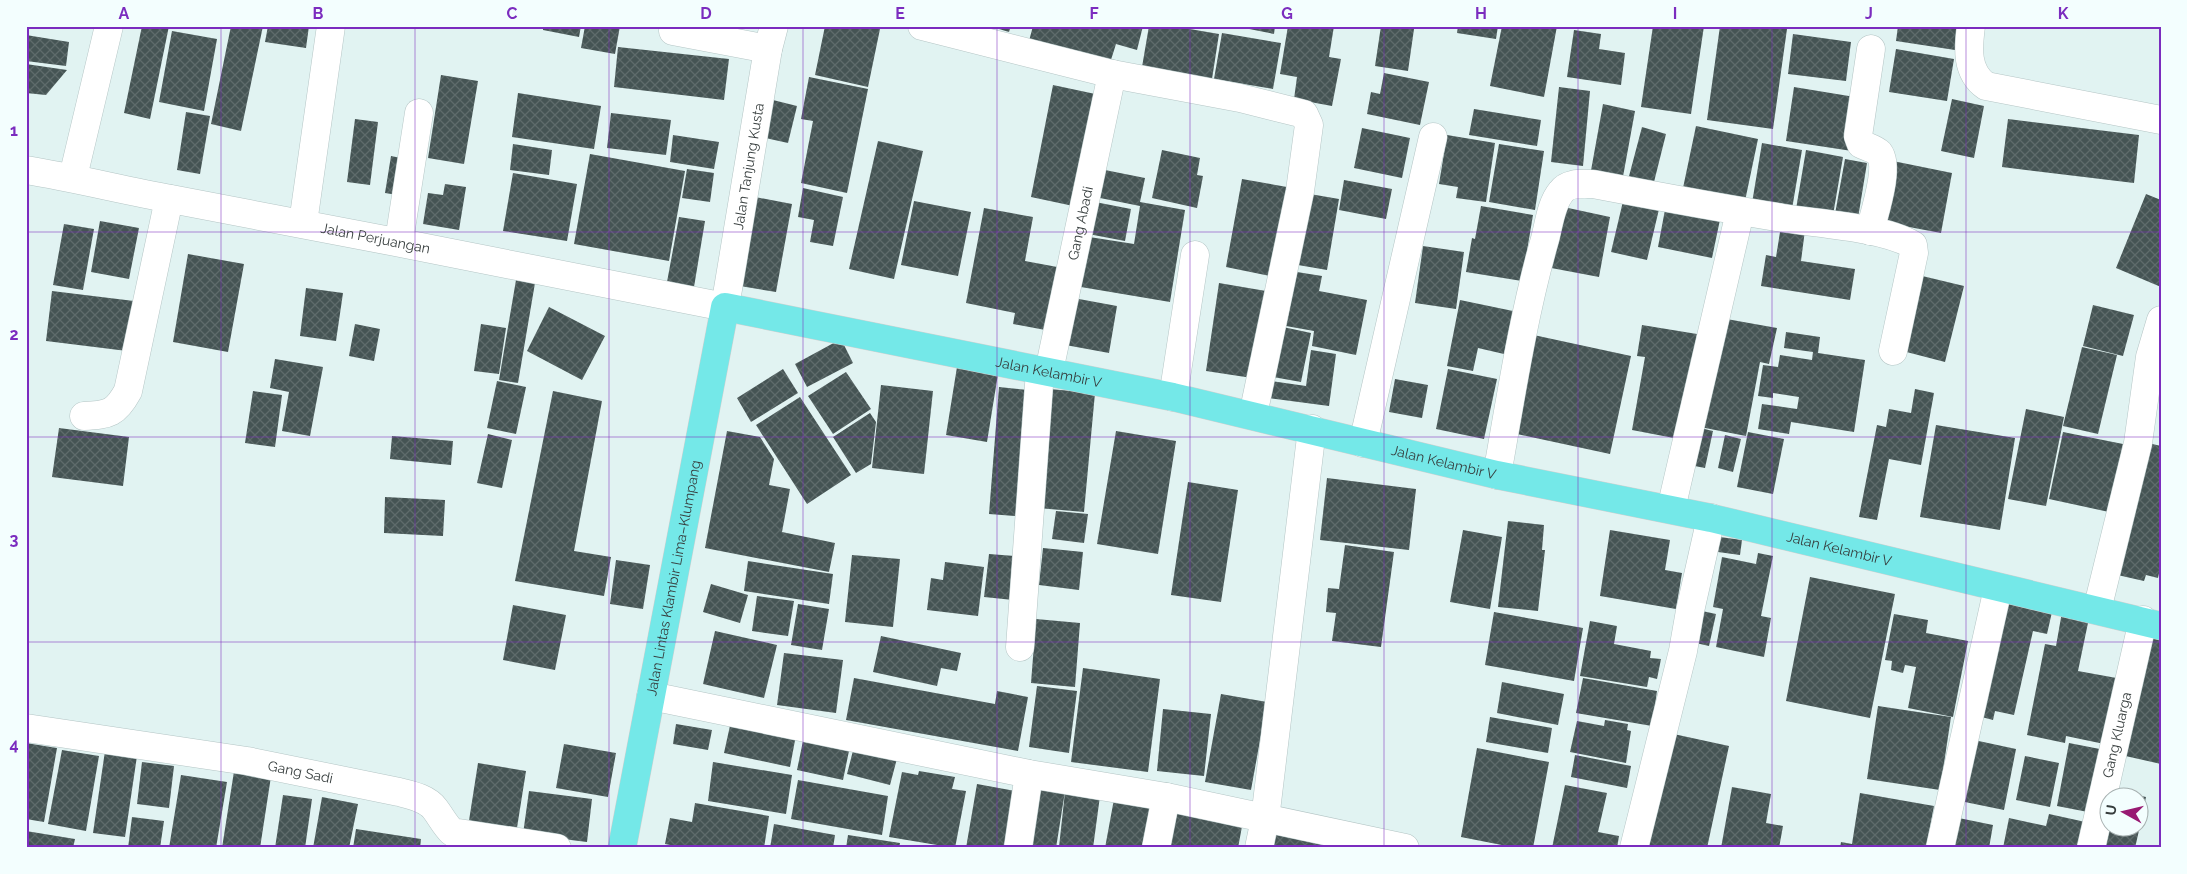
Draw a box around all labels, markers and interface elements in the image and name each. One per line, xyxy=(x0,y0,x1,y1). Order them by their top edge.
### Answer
text: A xyxy=(119,4,130,23)
text: B xyxy=(313,4,324,23)
text: C xyxy=(507,4,518,23)
text: D xyxy=(700,4,712,23)
text: E xyxy=(895,4,905,23)
text: F xyxy=(1089,4,1099,23)
text: G xyxy=(1281,4,1293,23)
text: H xyxy=(1475,4,1487,23)
text: I xyxy=(1673,4,1677,23)
text: J xyxy=(1865,4,1873,23)
text: K xyxy=(2058,4,2069,23)
street label: Jalan Tanjung Kusta xyxy=(730,102,767,231)
text: 1 xyxy=(10,121,18,140)
street label: Gang Abadi xyxy=(1065,185,1096,262)
street label: Jalan Perjuangan xyxy=(319,220,431,257)
text: 2 xyxy=(9,325,19,344)
street label: Jalan Kelambir V xyxy=(995,354,1104,391)
street label: Jalan Kelambir V xyxy=(1389,442,1498,483)
street label: Jalan Lintas Klambir Lima–Klumpang xyxy=(643,459,704,697)
street label: Jalan Kelambir V xyxy=(1785,528,1894,569)
text: 3 xyxy=(10,530,19,549)
street label: Gang Kluarga xyxy=(2099,690,2134,780)
text: 4 xyxy=(9,735,19,754)
street label: Gang Sadi xyxy=(267,757,334,786)
north arrow xyxy=(2100,786,2150,836)
text: U xyxy=(2102,804,2120,817)

